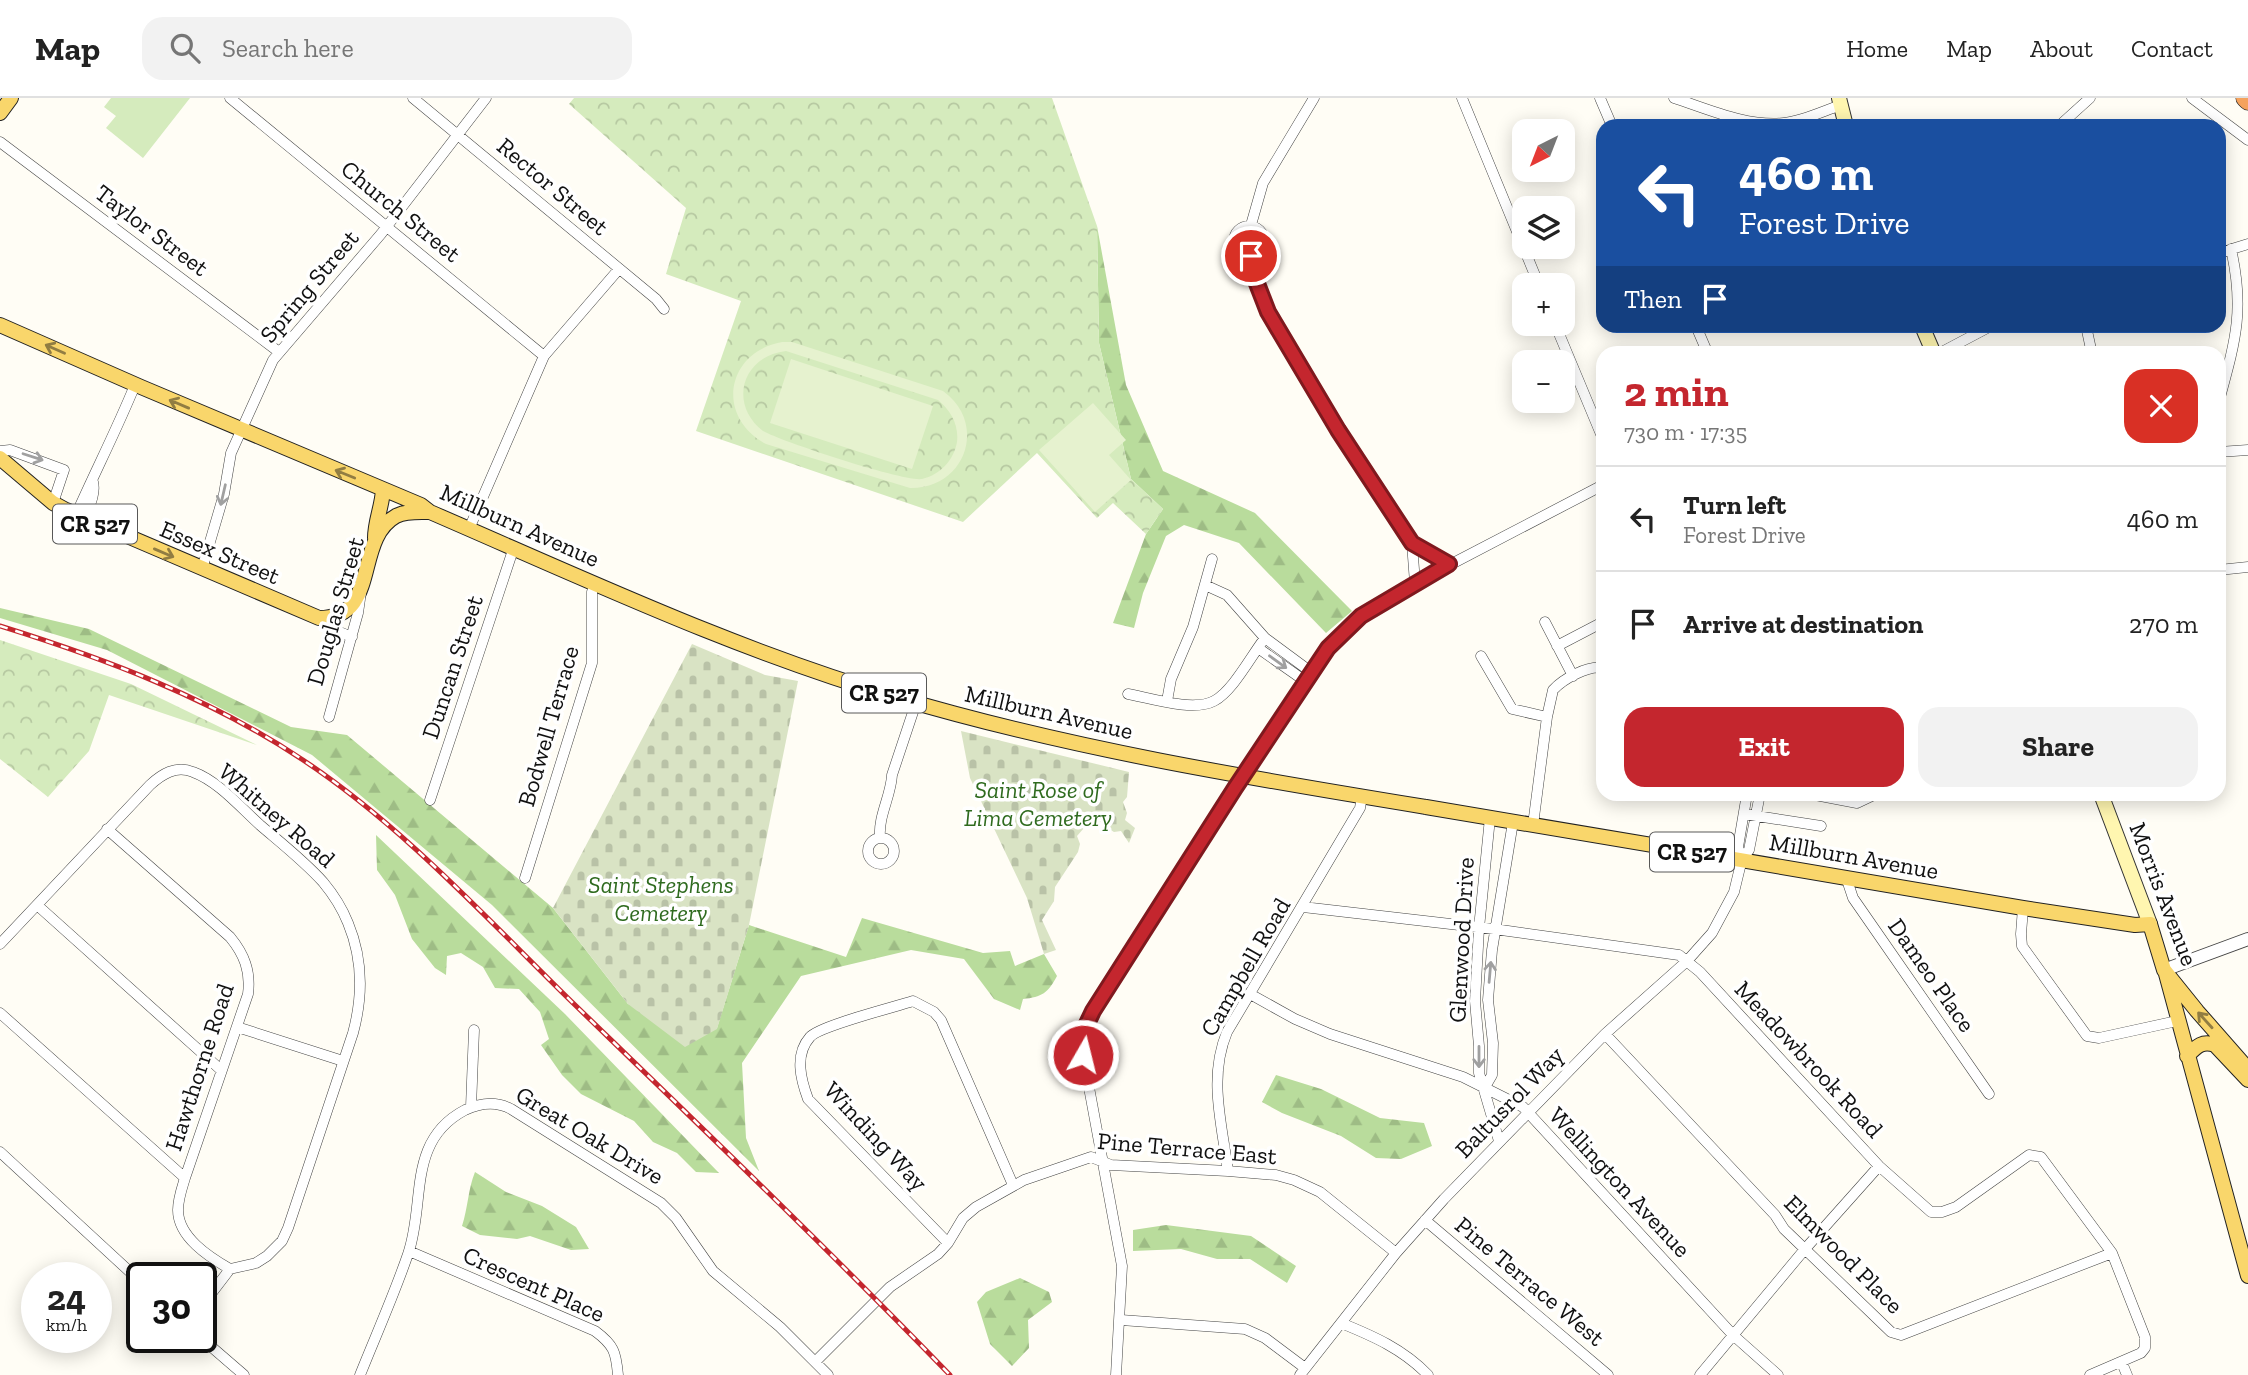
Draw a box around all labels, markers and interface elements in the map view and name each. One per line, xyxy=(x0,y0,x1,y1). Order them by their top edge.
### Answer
search box xyxy=(142,17,632,80)
text: Map xyxy=(35,29,100,68)
icon: search xyxy=(166,29,204,67)
text: Search here xyxy=(222,32,354,64)
text: Home xyxy=(1846,34,1908,63)
text: Map xyxy=(1946,34,1992,63)
text: About xyxy=(2030,34,2093,63)
text: Contact xyxy=(2131,34,2213,63)
north arrow xyxy=(1512,119,1575,182)
map controls xyxy=(1512,119,1575,413)
street label: Rector Street xyxy=(491,131,615,241)
text: 460 m xyxy=(1739,144,1874,203)
icon: left xyxy=(1624,147,1715,238)
street label: Church Street xyxy=(335,154,467,268)
street label: Taylor Street xyxy=(90,178,214,282)
button: layers xyxy=(1512,196,1575,259)
text: Forest Drive xyxy=(1739,204,1910,242)
street label: Spring Street xyxy=(253,224,365,348)
pin xyxy=(1221,226,1281,286)
icon: arrive xyxy=(1232,237,1270,275)
button: + xyxy=(1512,273,1575,336)
icon: arrive xyxy=(1696,280,1734,318)
text: Then xyxy=(1624,283,1682,315)
one-way arrow xyxy=(44,342,66,355)
button: − xyxy=(1512,350,1575,413)
text: 2 min xyxy=(1624,366,1729,417)
button: close xyxy=(2124,369,2198,443)
one-way arrow xyxy=(169,396,190,409)
text: 730 m · 17:35 xyxy=(1624,418,1747,446)
one-way arrow xyxy=(21,452,43,465)
one-way arrow xyxy=(335,467,357,480)
street label: Millburn Avenue xyxy=(436,477,604,573)
one-way arrow xyxy=(216,483,229,506)
text: Turn left xyxy=(1683,489,1786,521)
icon: left xyxy=(1624,500,1662,538)
text: 460 m xyxy=(2127,503,2198,535)
road number: CR 527 xyxy=(53,504,137,544)
street label: Essex Street xyxy=(156,514,284,590)
text: Forest Drive xyxy=(1683,521,1806,549)
street label: Douglas Street xyxy=(300,533,370,689)
one-way arrow xyxy=(152,547,174,560)
street label: Duncan Street xyxy=(415,591,489,742)
icon: arrive xyxy=(1624,605,1662,643)
text: Arrive at destination xyxy=(1683,608,1923,640)
text: 270 m xyxy=(2129,608,2198,640)
street label: Bodwell Terrace xyxy=(511,642,585,810)
one-way arrow xyxy=(1268,655,1287,670)
road number: CR 527 xyxy=(842,674,926,712)
street label: Millburn Avenue xyxy=(962,679,1136,745)
button: Exit xyxy=(1624,707,1904,787)
button: Share xyxy=(1918,707,2198,787)
street label: Whitney Road xyxy=(213,757,341,873)
park label: Saint Rose of Lima Cemetery xyxy=(964,775,1112,832)
street label: Morris Avenue xyxy=(2123,818,2205,970)
street label: Millburn Avenue xyxy=(1767,827,1941,885)
road number: CR 527 xyxy=(1650,832,1734,872)
street label: Glenwood Drive xyxy=(1442,857,1480,1023)
park label: Saint Stephens Cemetery xyxy=(588,870,734,927)
street label: Campbell Road xyxy=(1194,893,1296,1041)
street label: Dameo Place xyxy=(1882,913,1982,1037)
one-way arrow xyxy=(1484,961,1497,984)
street label: Meadowbrook Road xyxy=(1729,974,1889,1144)
street label: Hawthorne Road xyxy=(158,980,240,1154)
one-way arrow xyxy=(2197,1012,2213,1030)
position arrow xyxy=(1046,1018,1120,1092)
street label: Baltusrol Way xyxy=(1449,1040,1570,1164)
one-way arrow xyxy=(1472,1045,1486,1068)
street label: Winding Way xyxy=(818,1075,934,1197)
street label: Great Oak Drive xyxy=(511,1079,669,1191)
street label: Wellington Avenue xyxy=(1543,1101,1697,1263)
street label: Pine Terrace East xyxy=(1096,1126,1278,1170)
street label: Elmwood Place xyxy=(1779,1189,1909,1319)
street label: Pine Terrace West xyxy=(1449,1210,1611,1352)
street label: Crescent Place xyxy=(459,1240,609,1328)
speed limit sign: 30 xyxy=(126,1262,217,1353)
text: 24 xyxy=(47,1277,86,1319)
text: km/h xyxy=(46,1314,87,1336)

